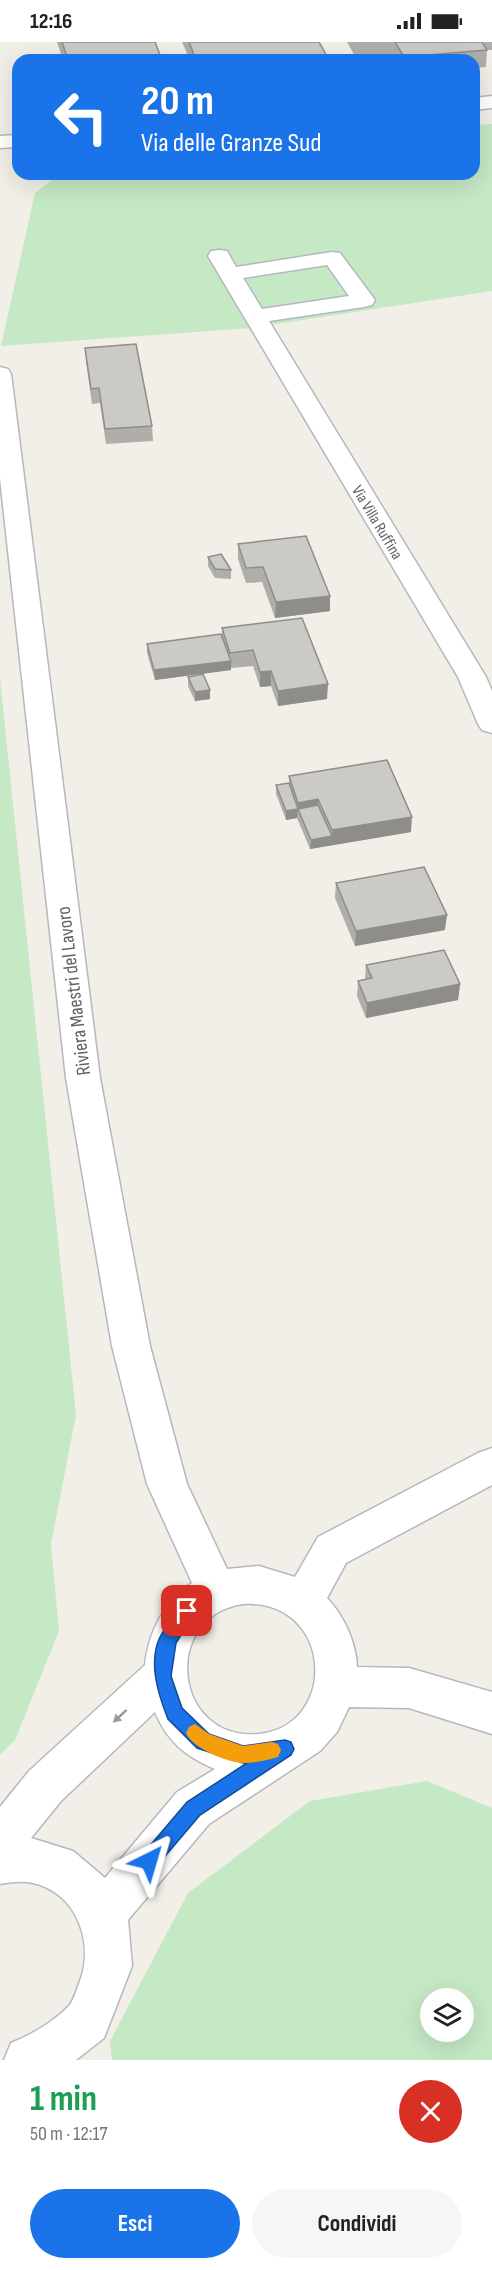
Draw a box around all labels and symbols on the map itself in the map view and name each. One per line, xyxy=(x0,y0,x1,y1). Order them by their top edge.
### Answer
street label: Via Villa Ruffina xyxy=(347,482,406,563)
street label: Riviera Maestri del Lavoro xyxy=(52,905,96,1077)
pin xyxy=(161,1585,212,1636)
one-way arrow xyxy=(113,1708,127,1722)
position arrow xyxy=(117,1829,181,1893)

